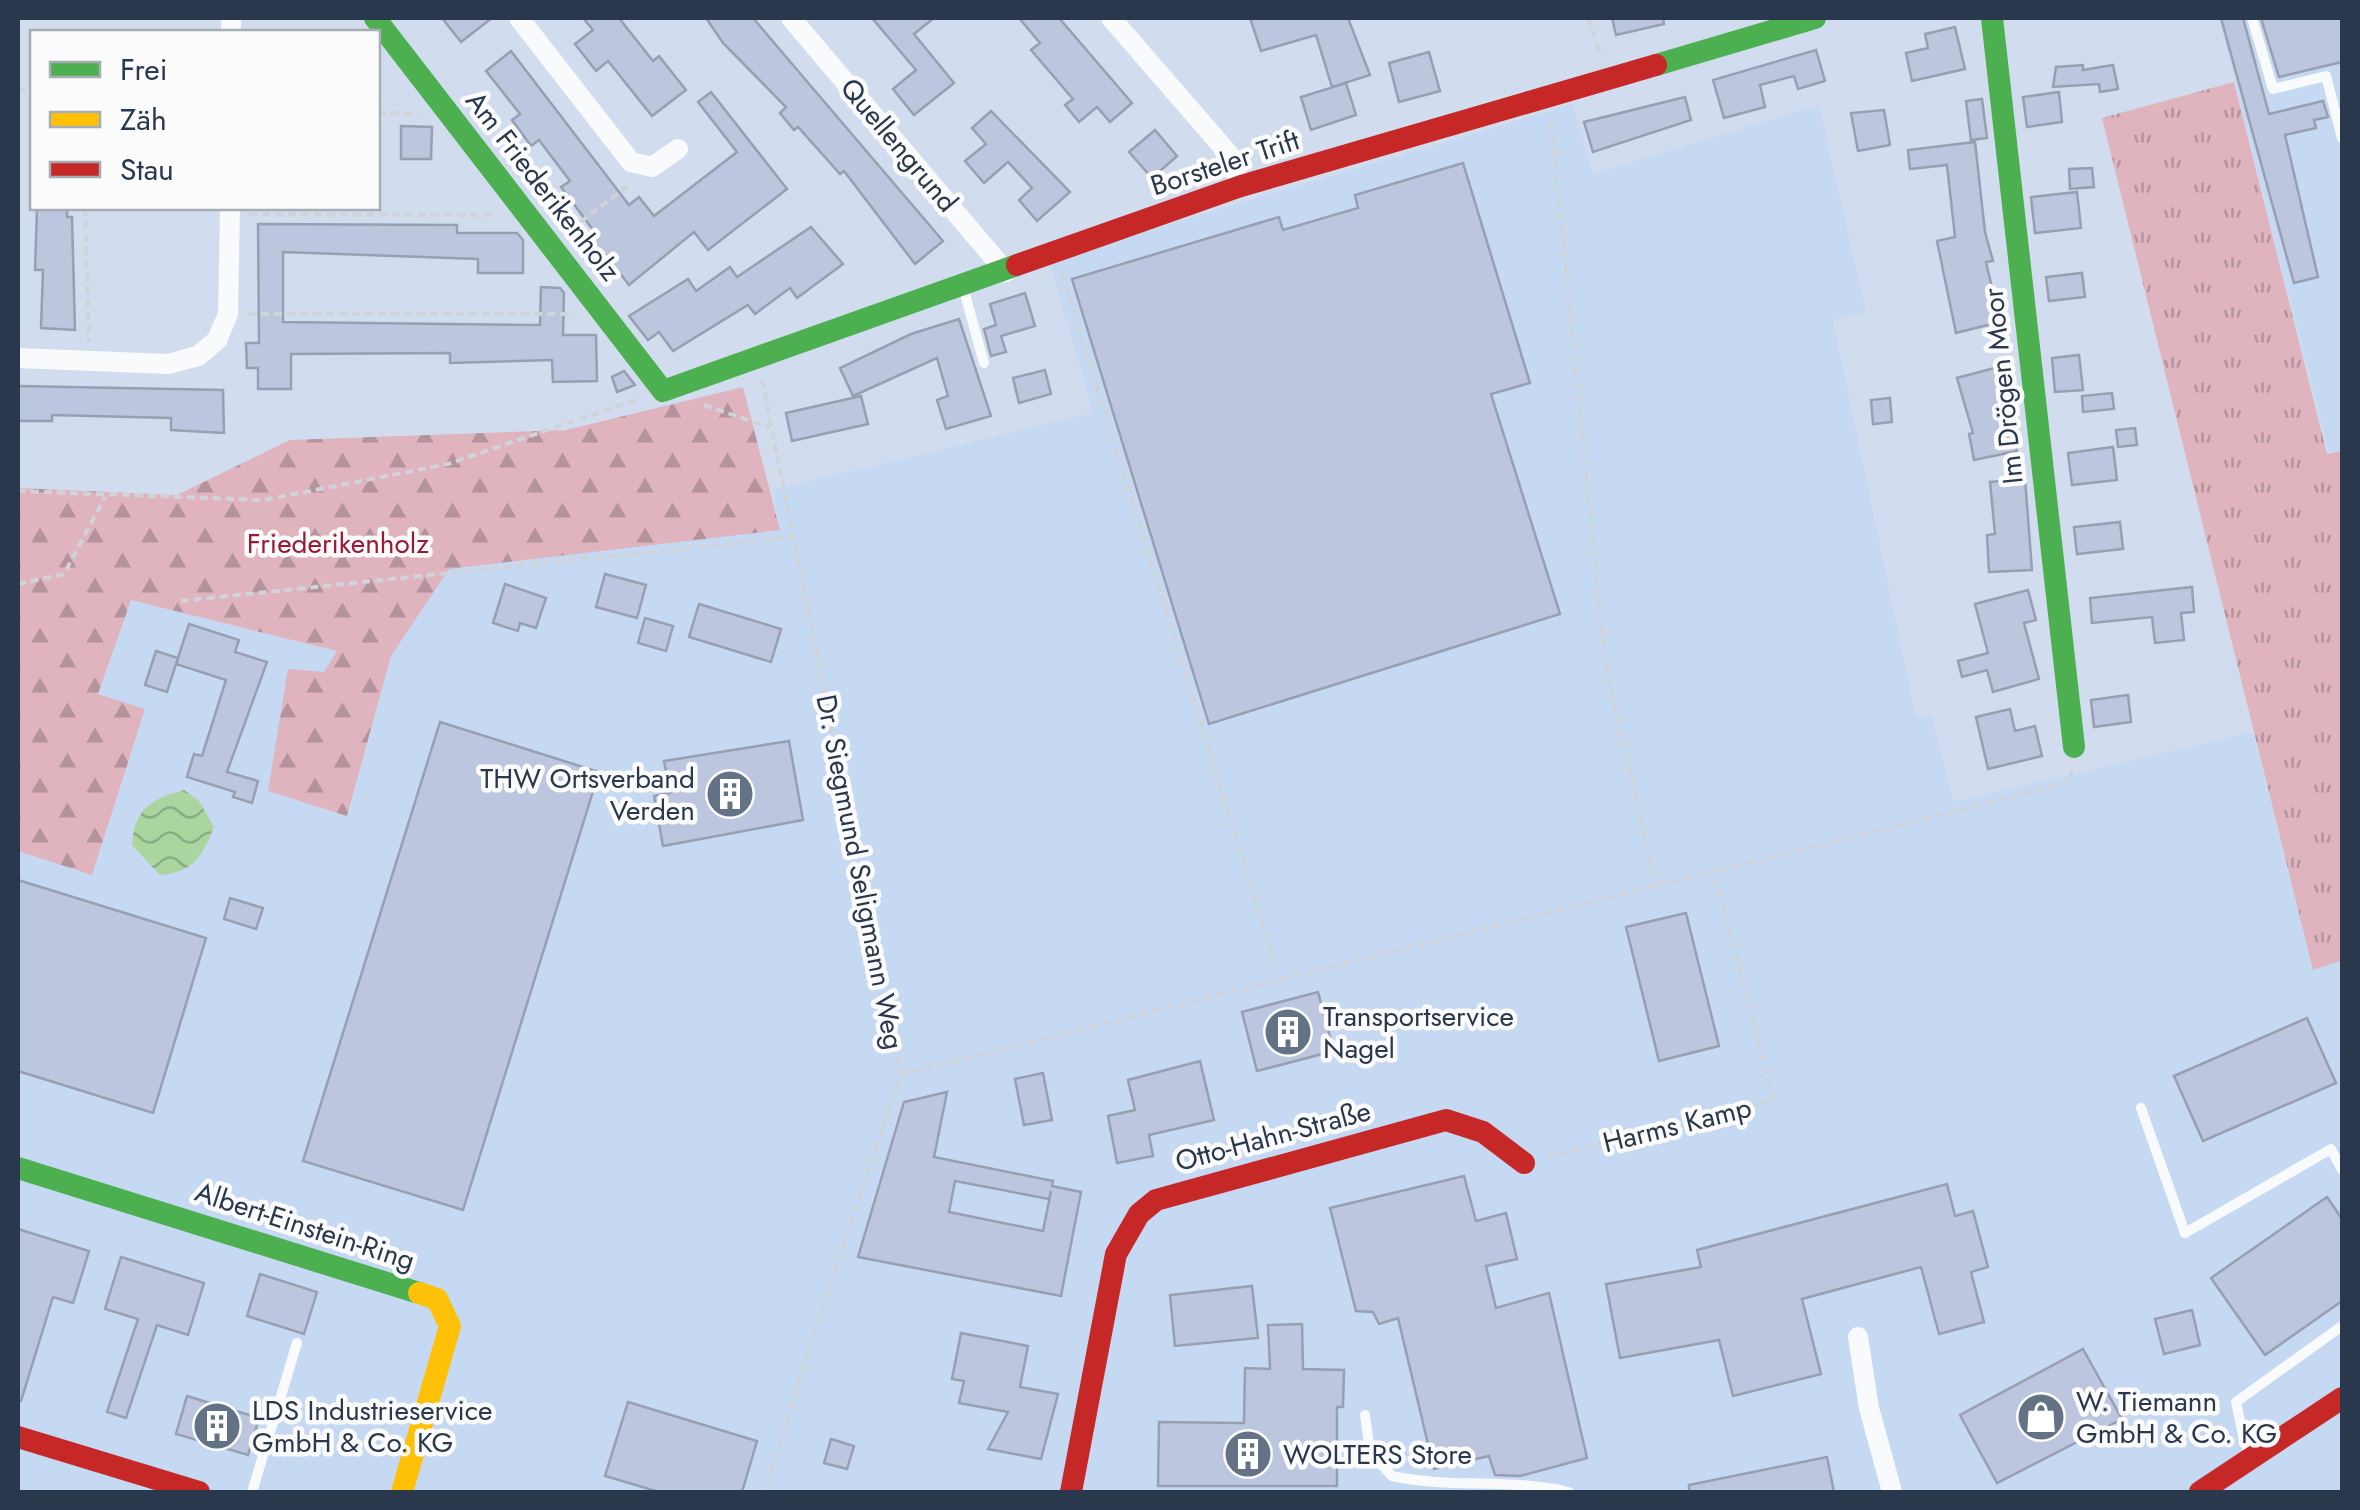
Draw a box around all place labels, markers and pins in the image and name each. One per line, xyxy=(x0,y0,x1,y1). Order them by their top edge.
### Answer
place label: THW Ortsverband Verden xyxy=(480,758,695,831)
building icon: THW Ortsverband Verden xyxy=(704,768,756,820)
place label: Transportservice Nagel xyxy=(1323,996,1514,1069)
building icon: Transportservice Nagel xyxy=(1262,1006,1314,1058)
place label: W. Tiemann GmbH & Co. KG xyxy=(2076,1381,2277,1454)
place label: LDS Industrieservice GmbH & Co. KG xyxy=(252,1390,492,1463)
shop icon: W. Tiemann GmbH & Co. KG xyxy=(2015,1391,2067,1443)
building icon: LDS Industrieservice GmbH & Co. KG xyxy=(191,1400,243,1452)
building icon: WOLTERS Store xyxy=(1222,1428,1274,1480)
place label: WOLTERS Store xyxy=(1283,1434,1472,1475)

